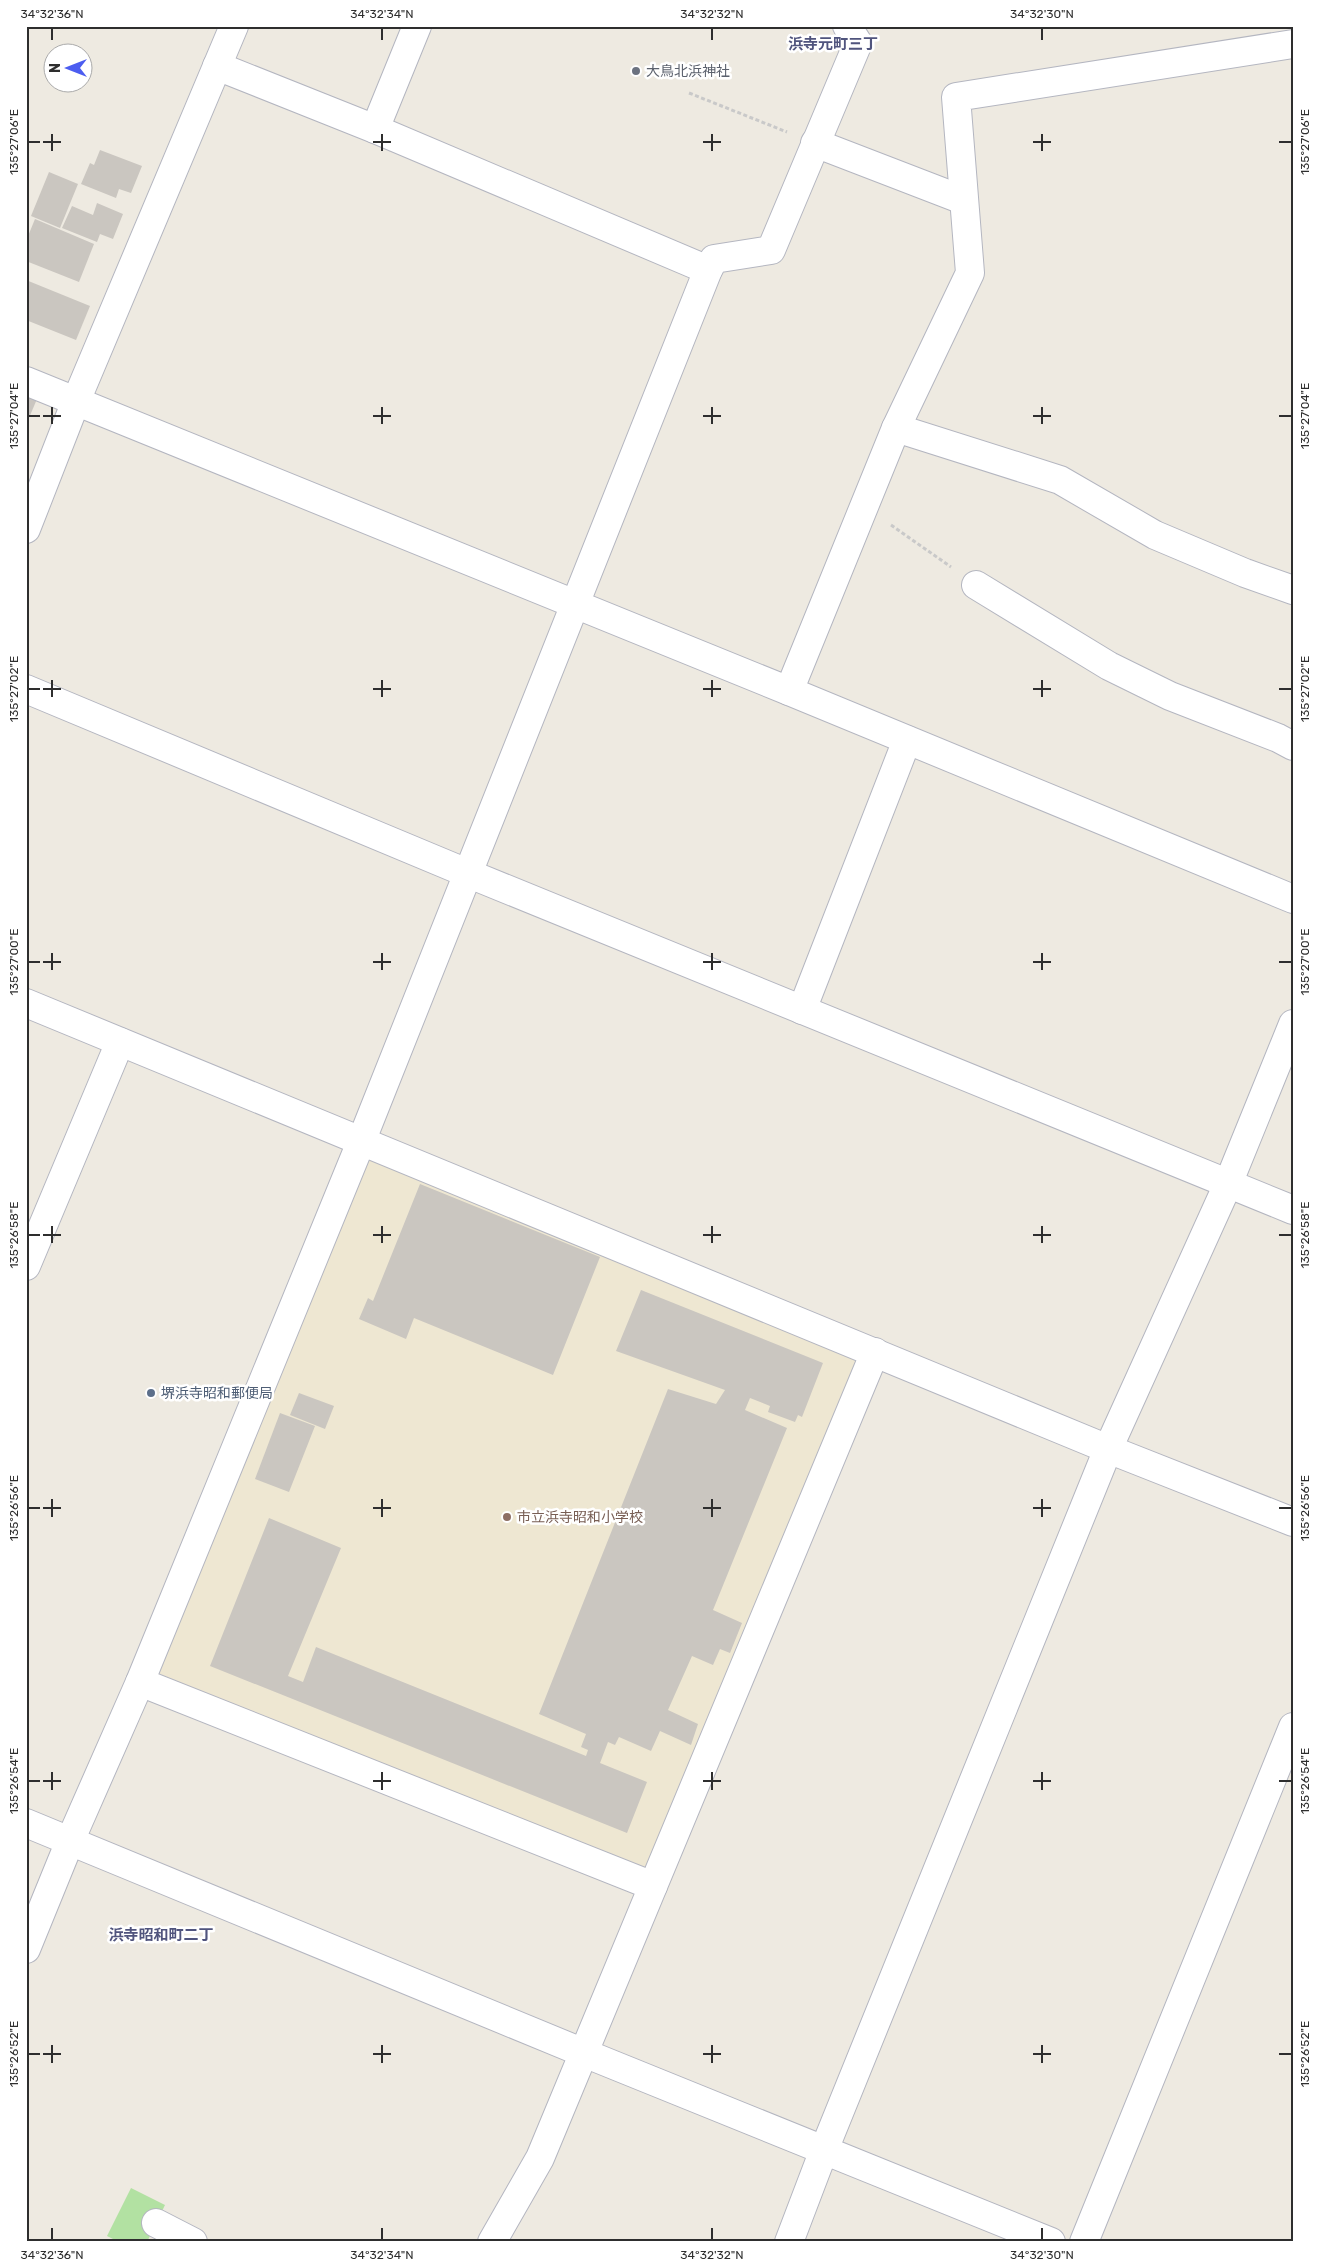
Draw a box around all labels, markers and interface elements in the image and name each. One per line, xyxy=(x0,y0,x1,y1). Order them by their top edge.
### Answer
text: 34°32'36"N xyxy=(20,7,84,21)
text: 34°32'34"N xyxy=(350,7,414,21)
text: 34°32'32"N xyxy=(680,7,744,21)
text: 34°32'30"N xyxy=(1010,7,1074,21)
district label: 浜寺元町三丁 xyxy=(788,35,878,53)
north arrow xyxy=(42,42,92,92)
text: N xyxy=(47,63,64,73)
place label: 大鳥北浜神社 xyxy=(646,63,730,80)
marker: 大鳥北浜神社 xyxy=(630,65,642,77)
text: 135°27'06"E xyxy=(7,109,21,175)
text: 135°27'06"E xyxy=(1298,109,1312,175)
text: 135°27'04"E xyxy=(7,383,21,449)
text: 135°27'04"E xyxy=(1298,383,1312,449)
text: 135°27'02"E xyxy=(7,656,21,722)
text: 135°27'02"E xyxy=(1298,656,1312,722)
text: 135°27'00"E xyxy=(7,929,21,995)
text: 135°27'00"E xyxy=(1298,929,1312,995)
text: 135°26'58"E xyxy=(7,1201,21,1269)
text: 135°26'58"E xyxy=(1298,1201,1312,1269)
place label: 堺浜寺昭和郵便局 xyxy=(161,1385,273,1402)
marker: 堺浜寺昭和郵便局 xyxy=(145,1387,157,1399)
text: 135°26'56"E xyxy=(7,1475,21,1541)
text: 135°26'56"E xyxy=(1298,1475,1312,1541)
place label: 市立浜寺昭和小学校 xyxy=(517,1509,643,1526)
marker: 市立浜寺昭和小学校 xyxy=(501,1511,513,1523)
text: 135°26'54"E xyxy=(7,1748,21,1814)
text: 135°26'54"E xyxy=(1298,1748,1312,1814)
district label: 浜寺昭和町二丁 xyxy=(108,1926,214,1944)
text: 135°26'52"E xyxy=(7,2021,21,2087)
text: 135°26'52"E xyxy=(1298,2021,1312,2087)
text: 34°32'36"N xyxy=(20,2248,84,2262)
text: 34°32'34"N xyxy=(350,2248,414,2262)
text: 34°32'32"N xyxy=(680,2248,744,2262)
text: 34°32'30"N xyxy=(1010,2248,1074,2262)

